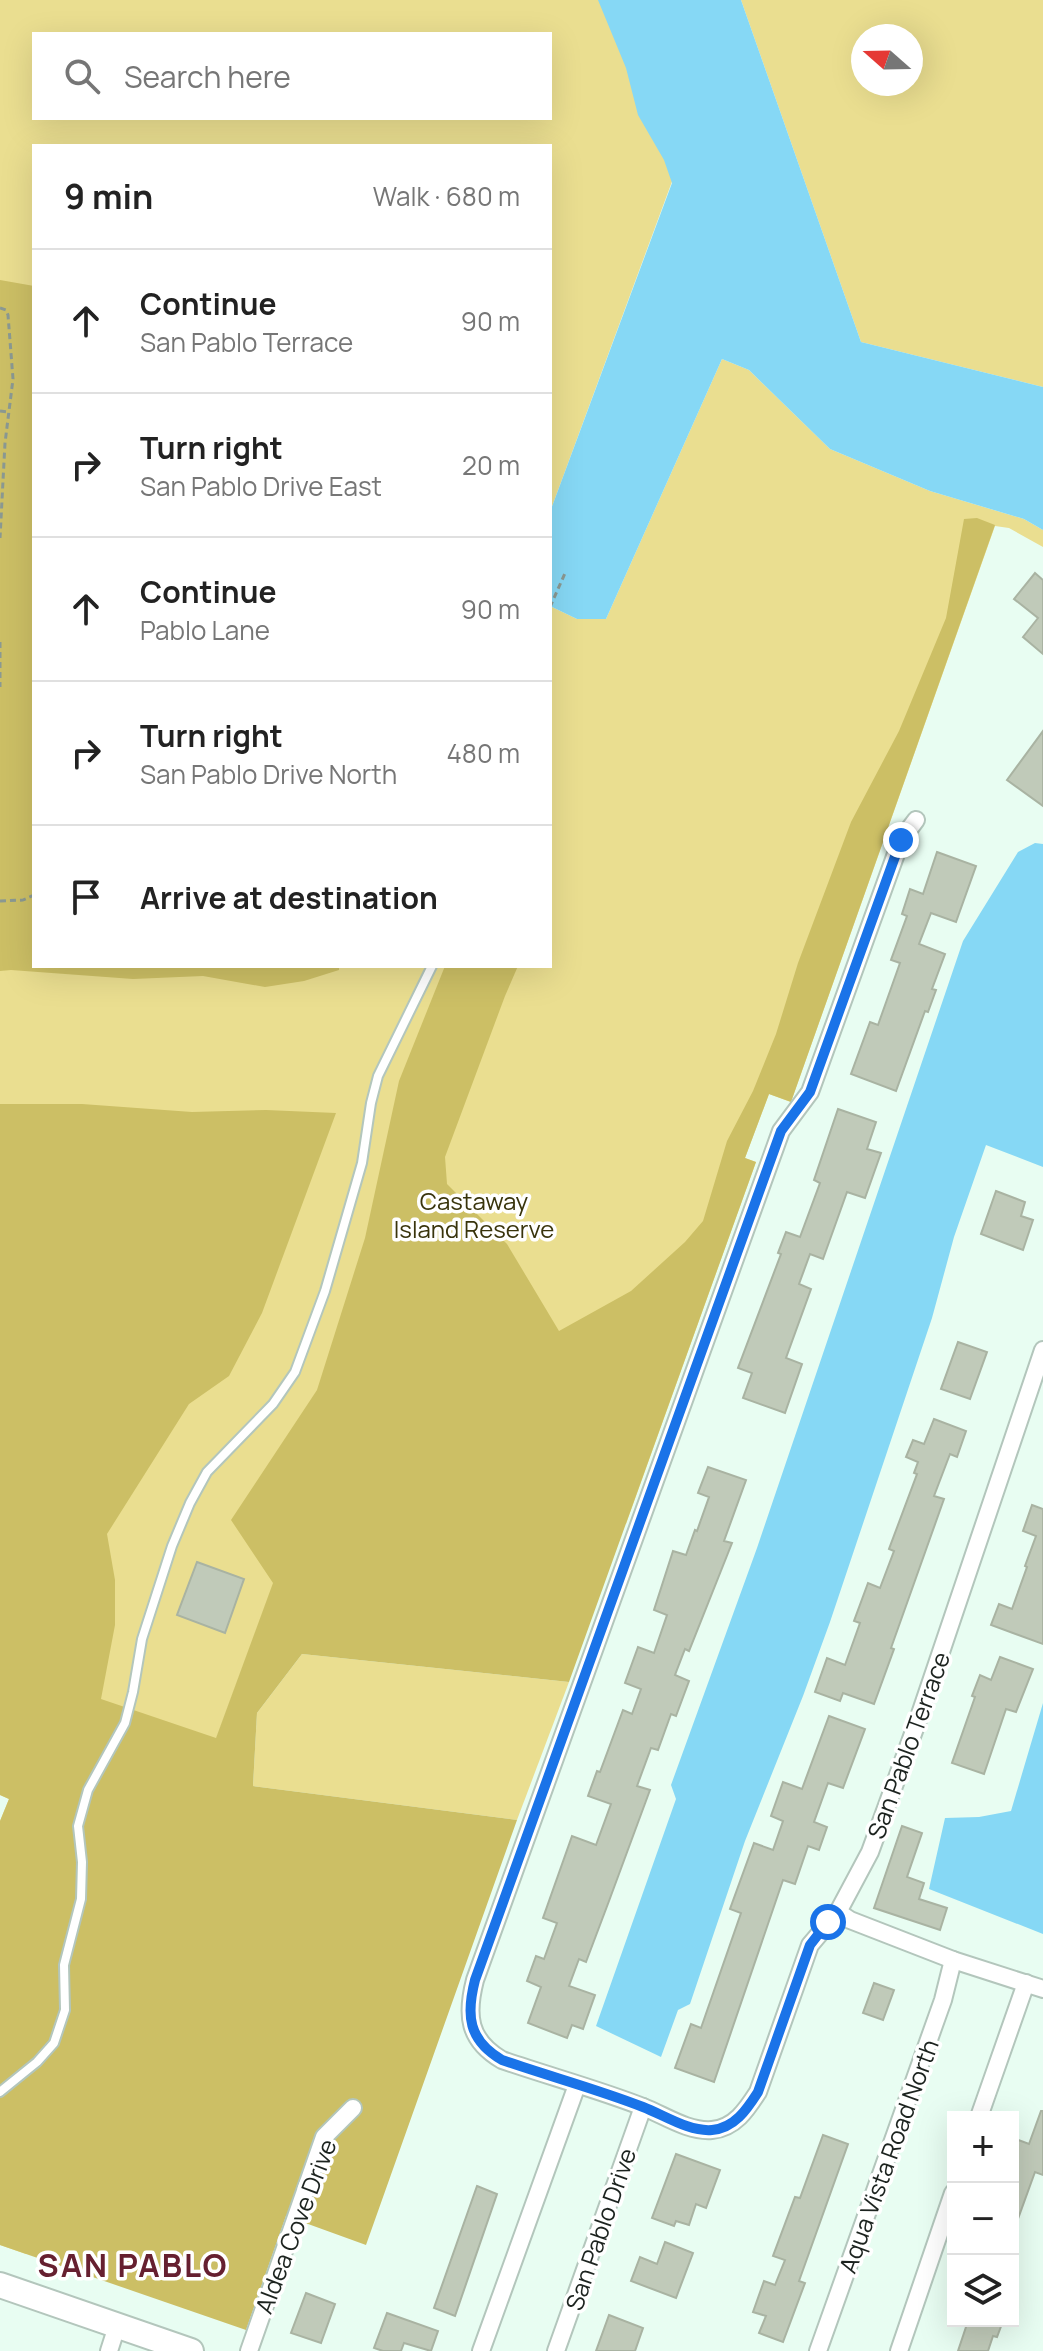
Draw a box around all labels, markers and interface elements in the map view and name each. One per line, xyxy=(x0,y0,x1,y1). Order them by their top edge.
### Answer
north arrow xyxy=(851,24,923,96)
search box xyxy=(32,32,552,120)
icon: search xyxy=(60,54,104,98)
text: Search here xyxy=(124,56,291,97)
text: 9 min xyxy=(64,173,153,219)
text: Walk · 680 m xyxy=(373,178,520,214)
text: Continue xyxy=(140,283,276,324)
icon: ahead xyxy=(64,299,108,343)
text: 90 m xyxy=(461,303,520,339)
text: San Pablo Terrace xyxy=(140,324,353,360)
text: Turn right xyxy=(140,427,283,468)
icon: right xyxy=(64,443,108,487)
text: 20 m xyxy=(462,447,520,483)
text: San Pablo Drive East xyxy=(140,468,382,504)
text: Continue xyxy=(140,571,276,612)
icon: ahead xyxy=(64,587,108,631)
text: 90 m xyxy=(461,591,520,627)
text: Pablo Lane xyxy=(140,612,270,648)
text: Turn right xyxy=(140,715,283,756)
icon: right xyxy=(64,731,108,775)
text: 480 m xyxy=(446,735,520,771)
text: San Pablo Drive North xyxy=(140,756,397,792)
route end xyxy=(883,822,919,858)
icon: arrive xyxy=(64,875,108,919)
text: Arrive at destination xyxy=(140,877,438,918)
park label: Castaway Island Reserve xyxy=(394,1184,554,1245)
street label: San Pablo Terrace xyxy=(859,1647,957,1843)
route start xyxy=(810,1904,846,1940)
street label: Aqua Vista Road North xyxy=(830,2034,946,2278)
map controls xyxy=(947,2111,1019,2327)
button: + xyxy=(947,2111,1019,2183)
street label: Aldea Cove Drive xyxy=(247,2134,343,2318)
street label: San Pablo Drive xyxy=(557,2144,643,2314)
button: − xyxy=(947,2183,1019,2255)
district label: SAN PABLO xyxy=(38,2243,228,2287)
button: layers xyxy=(947,2255,1019,2327)

